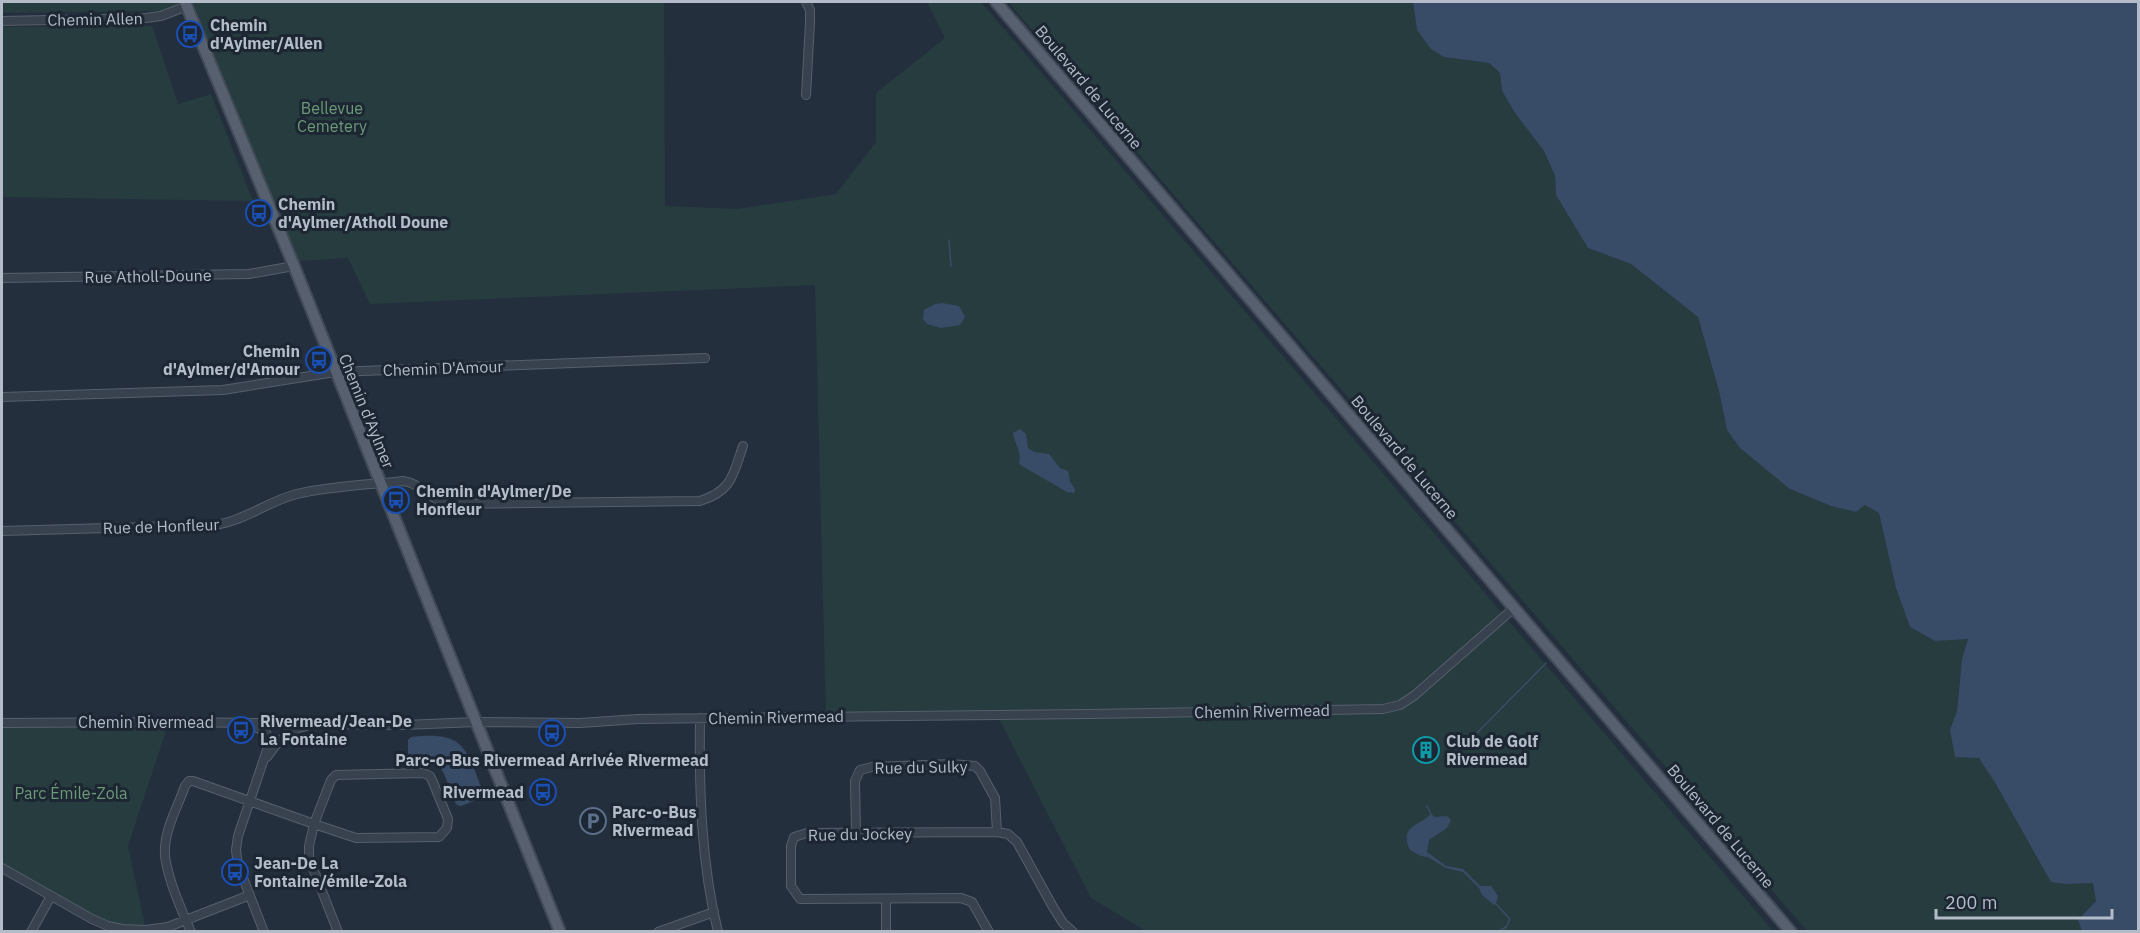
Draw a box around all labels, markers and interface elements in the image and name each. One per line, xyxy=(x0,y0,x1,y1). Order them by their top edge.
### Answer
street label: Chemin Allen xyxy=(47,8,143,30)
place label: Chemin d'Aylmer/Allen xyxy=(210,15,322,53)
bus stop icon: Chemin d'Aylmer/Allen xyxy=(175,19,205,49)
street label: Boulevard de Lucerne xyxy=(1031,21,1147,153)
park label: Bellevue Cemetery xyxy=(297,98,367,136)
place label: Chemin d'Aylmer/Atholl Doune xyxy=(278,194,448,232)
bus stop icon: Chemin d'Aylmer/Atholl Doune xyxy=(244,198,274,228)
street label: Rue Atholl-Doune xyxy=(84,265,212,287)
place label: Chemin d'Aylmer/d'Amour xyxy=(163,341,301,379)
bus stop icon: Chemin d'Aylmer/d'Amour xyxy=(304,345,334,375)
street label: Chemin d'Aylmer xyxy=(335,351,399,471)
street label: Chemin D'Amour xyxy=(382,356,504,380)
street label: Boulevard de Lucerne xyxy=(1347,391,1463,523)
place label: Chemin d'Aylmer/De Honfleur xyxy=(416,481,571,519)
bus stop icon: Chemin d'Aylmer/De Honfleur xyxy=(381,485,411,515)
street label: Rue de Honfleur xyxy=(102,514,220,538)
street label: Chemin Rivermead xyxy=(1194,700,1330,722)
street label: Chemin Rivermead xyxy=(708,706,844,728)
place label: Rivermead/Jean-De La Fontaine xyxy=(260,711,412,749)
street label: Chemin Rivermead xyxy=(78,712,214,732)
bus stop icon: Rivermead/Jean-De La Fontaine xyxy=(226,715,256,745)
bus stop icon: Parc-o-Bus Rivermead Arrivée Rivermead xyxy=(537,718,567,748)
place label: Club de Golf Rivermead xyxy=(1446,731,1538,769)
building icon: Club de Golf Rivermead xyxy=(1411,735,1441,765)
place label: Parc-o-Bus Rivermead Arrivée Rivermead xyxy=(395,750,709,770)
street label: Rue du Sulky xyxy=(874,756,968,778)
street label: Boulevard de Lucerne xyxy=(1663,760,1779,892)
bus stop icon: Rivermead xyxy=(528,777,558,807)
park label: Parc Émile-Zola xyxy=(14,782,128,803)
place label: Rivermead xyxy=(443,782,524,802)
place label: Parc-o-Bus Rivermead xyxy=(612,802,697,840)
parking icon: Parc-o-Bus Rivermead xyxy=(578,806,608,836)
street label: Rue du Jockey xyxy=(808,823,912,845)
place label: Jean-De La Fontaine/émile-Zola xyxy=(254,853,407,891)
bus stop icon: Jean-De La Fontaine/émile-Zola xyxy=(220,857,250,887)
scale bar xyxy=(1936,882,2112,920)
text: 200 m xyxy=(1945,891,1997,914)

